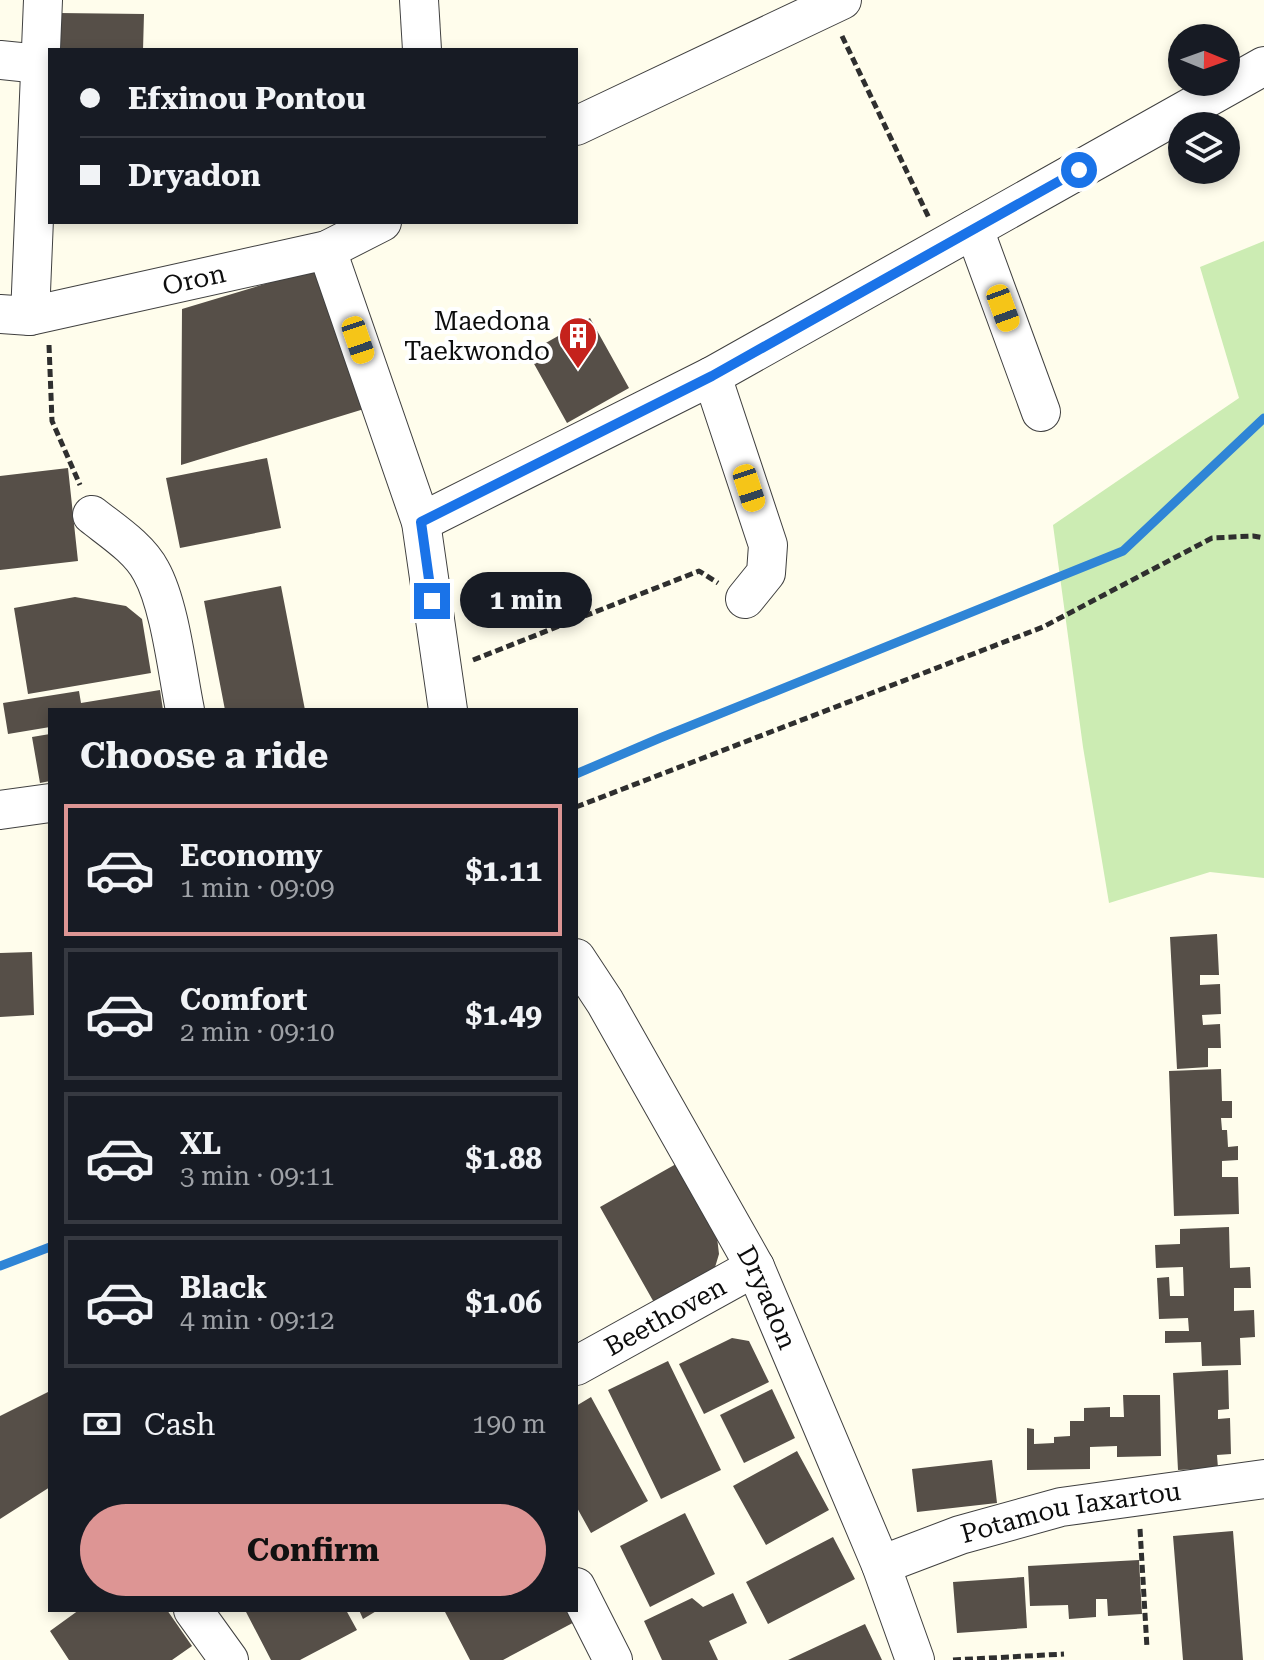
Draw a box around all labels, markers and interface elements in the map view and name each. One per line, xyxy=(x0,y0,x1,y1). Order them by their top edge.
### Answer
north arrow xyxy=(1168,24,1240,96)
map controls xyxy=(1168,24,1240,184)
text: Efxinou Pontou xyxy=(128,81,366,116)
button: layers xyxy=(1168,112,1240,184)
route start xyxy=(1061,152,1097,188)
text: Dryadon xyxy=(128,158,261,193)
street label: Oron xyxy=(160,258,229,301)
car xyxy=(984,281,1022,335)
place label: Maedona Taekwondo xyxy=(404,306,550,366)
car xyxy=(339,313,377,367)
building icon: Maedona Taekwondo xyxy=(557,315,599,370)
car xyxy=(730,461,768,515)
callout: 1 min xyxy=(460,573,592,629)
route end xyxy=(414,583,450,619)
text: 1 min xyxy=(490,585,562,615)
text: Choose a ride xyxy=(80,735,328,777)
icon: car xyxy=(84,834,156,906)
text: Economy xyxy=(180,838,322,873)
text: $1.11 xyxy=(465,853,542,888)
text: 1 min · 09:09 xyxy=(180,873,335,903)
icon: car xyxy=(84,978,156,1050)
text: Comfort xyxy=(180,982,307,1017)
text: $1.49 xyxy=(465,997,542,1032)
text: 2 min · 09:10 xyxy=(180,1017,335,1047)
icon: car xyxy=(84,1122,156,1194)
text: XL xyxy=(180,1126,221,1161)
text: $1.88 xyxy=(465,1141,542,1176)
text: 3 min · 09:11 xyxy=(180,1161,335,1191)
street label: Dryadon xyxy=(731,1241,803,1354)
icon: car xyxy=(84,1266,156,1338)
text: Black xyxy=(180,1270,267,1305)
street label: Beethoven xyxy=(599,1271,731,1362)
text: $1.06 xyxy=(465,1285,542,1320)
text: 4 min · 09:12 xyxy=(180,1305,335,1335)
icon: cash xyxy=(80,1402,124,1446)
text: Cash xyxy=(144,1407,215,1442)
text: 190 m xyxy=(472,1409,546,1439)
street label: Potamou Iaxartou xyxy=(957,1476,1183,1549)
button: Confirm xyxy=(80,1504,546,1596)

